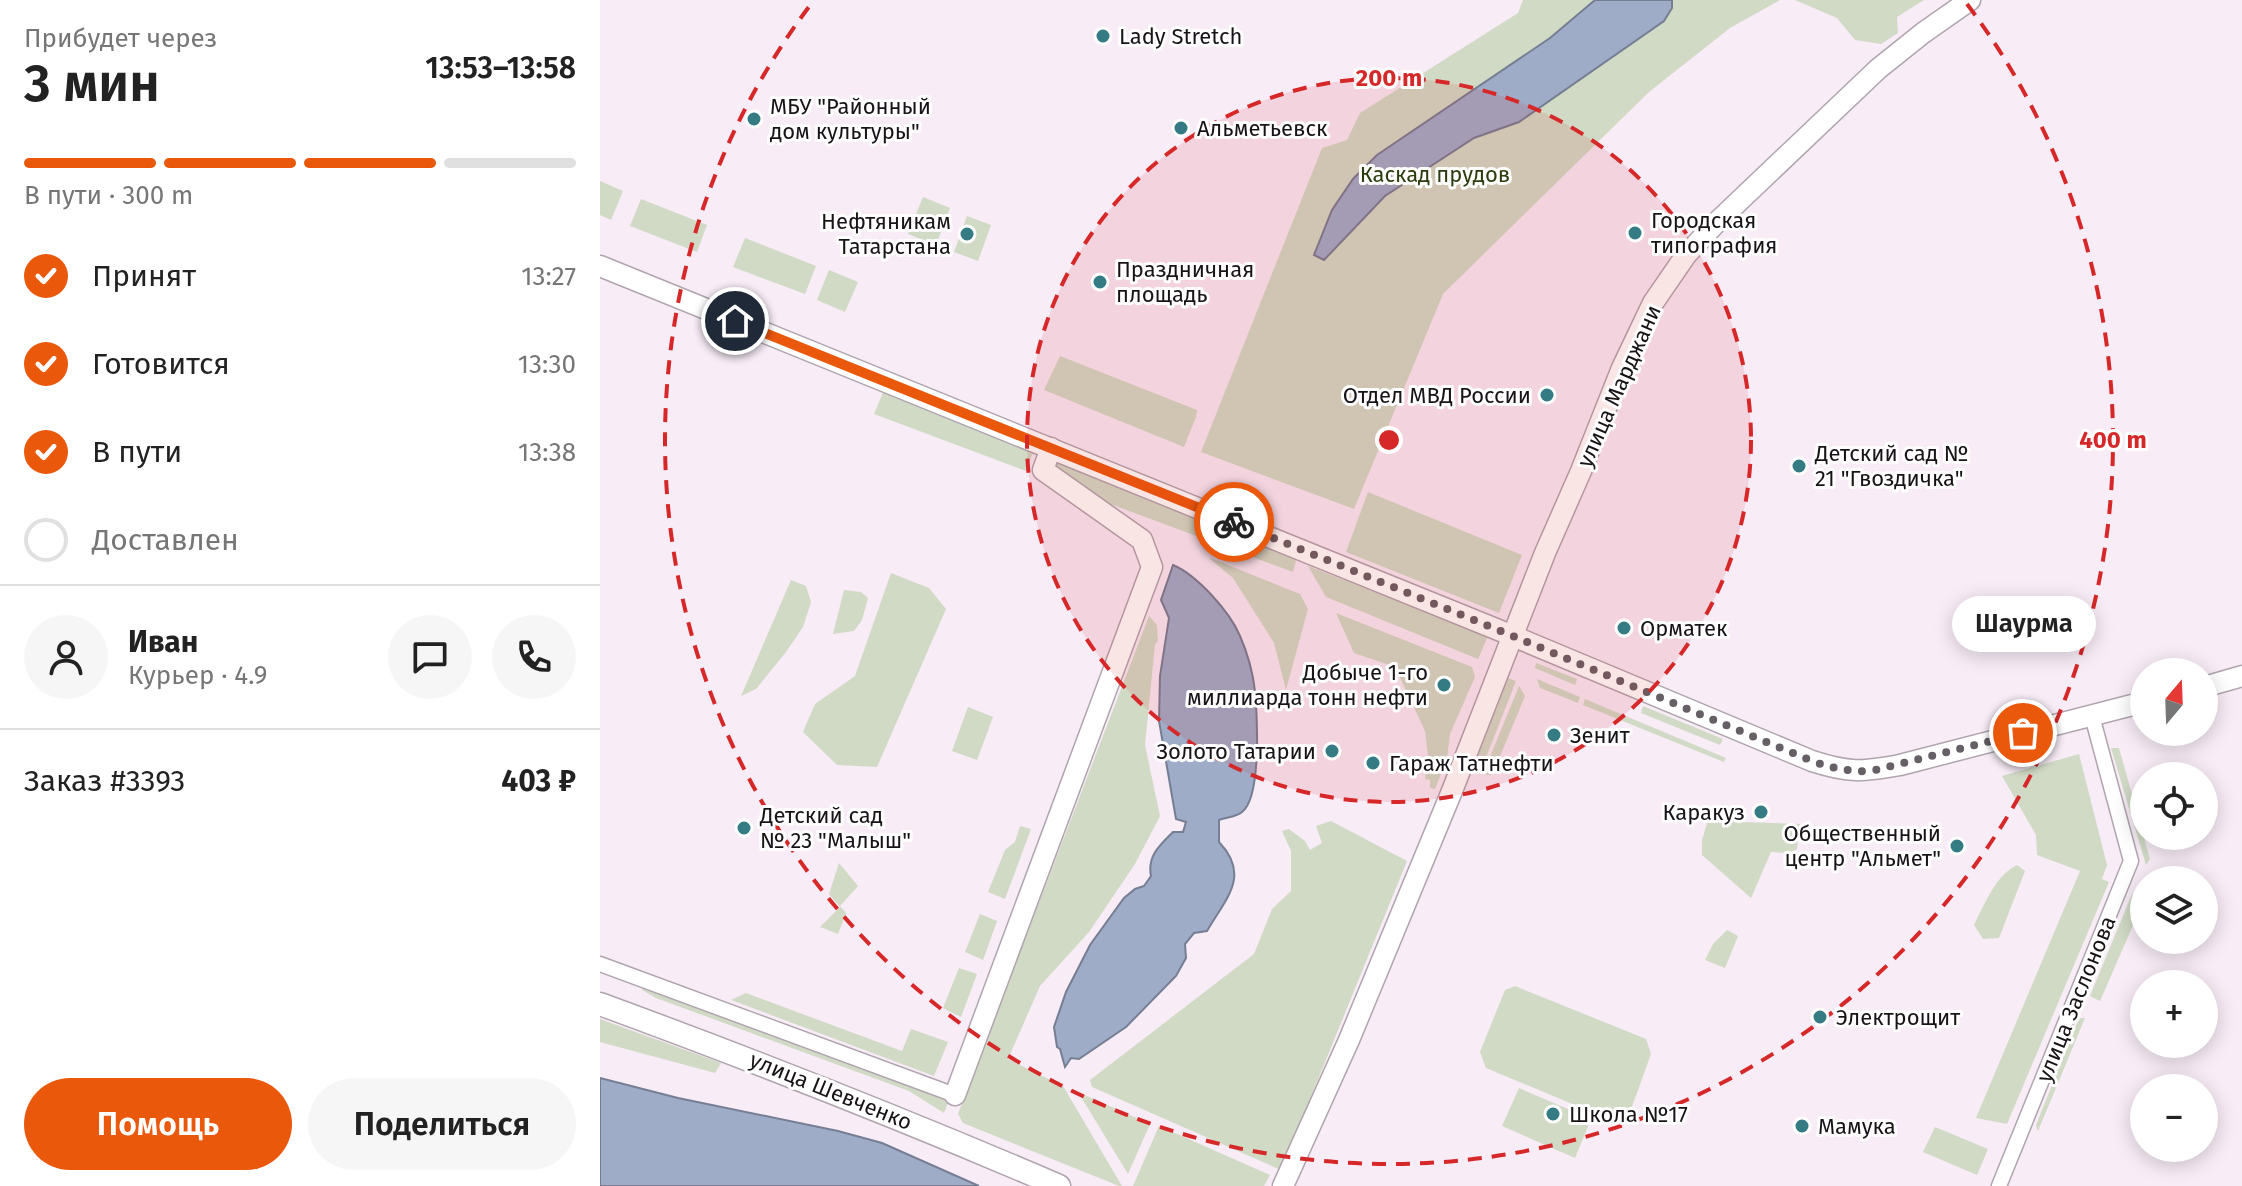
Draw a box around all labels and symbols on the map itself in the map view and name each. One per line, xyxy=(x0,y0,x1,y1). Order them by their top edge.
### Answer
place label: Lady Stretch xyxy=(1119,23,1242,50)
marker: Lady Stretch xyxy=(1094,27,1112,45)
text: 200 m xyxy=(1356,64,1422,92)
place label: МБУ "Районный дом культуры" xyxy=(770,93,931,145)
marker: МБУ "Районный дом культуры" xyxy=(745,110,763,128)
place label: Альметьевск xyxy=(1197,115,1328,142)
marker: Альметьевск xyxy=(1172,119,1190,137)
park label: Каскад прудов xyxy=(1360,161,1510,188)
place label: Городская типография xyxy=(1651,207,1777,259)
place label: Нефтяникам Татарстана xyxy=(821,208,951,260)
marker: Городская типография xyxy=(1626,224,1644,242)
marker: Нефтяникам Татарстана xyxy=(958,225,976,243)
place label: Праздничная площадь xyxy=(1116,256,1254,308)
marker: Праздничная площадь xyxy=(1091,273,1109,291)
pin xyxy=(701,287,769,355)
street label: улица Марджани xyxy=(1571,301,1667,471)
place label: Отдел МВД России xyxy=(1343,382,1531,409)
marker: Отдел МВД России xyxy=(1538,386,1556,404)
centre of rings xyxy=(1375,426,1403,454)
text: 400 m xyxy=(2079,426,2147,454)
place label: Детский сад № 21 "Гвоздичка" xyxy=(1814,440,1968,492)
marker: Детский сад № 21 "Гвоздичка" xyxy=(1790,457,1808,475)
courier xyxy=(1194,482,1274,562)
callout: Шаурма xyxy=(1951,597,2095,653)
place label: Орматек xyxy=(1640,615,1728,642)
marker: Орматек xyxy=(1615,619,1633,637)
north arrow xyxy=(2130,658,2218,746)
place label: Добыче 1-го миллиарда тонн нефти xyxy=(1187,659,1428,711)
marker: Добыче 1-го миллиарда тонн нефти xyxy=(1435,676,1453,694)
pin xyxy=(1989,699,2057,767)
place label: Зенит xyxy=(1570,722,1630,749)
marker: Зенит xyxy=(1545,726,1563,744)
place label: Золото Татарии xyxy=(1157,738,1316,765)
marker: Золото Татарии xyxy=(1323,742,1341,760)
place label: Гараж Татнефти xyxy=(1389,750,1554,777)
marker: Гараж Татнефти xyxy=(1364,754,1382,772)
place label: Каракуз xyxy=(1662,799,1745,826)
place label: Детский сад № 23 "Малыш" xyxy=(759,802,911,854)
marker: Каракуз xyxy=(1752,803,1770,821)
marker: Детский сад № 23 "Малыш" xyxy=(735,819,753,837)
place label: Общественный центр "Альмет" xyxy=(1784,820,1941,872)
marker: Общественный центр "Альмет" xyxy=(1948,837,1966,855)
street label: улица Заслонова xyxy=(2030,912,2122,1086)
place label: Электрощит xyxy=(1836,1004,1960,1031)
marker: Электрощит xyxy=(1811,1008,1829,1026)
street label: улица Шевченко xyxy=(746,1046,916,1136)
place label: Школа №17 xyxy=(1569,1101,1688,1128)
marker: Школа №17 xyxy=(1544,1105,1562,1123)
place label: Мамука xyxy=(1818,1113,1896,1140)
marker: Мамука xyxy=(1793,1117,1811,1135)

